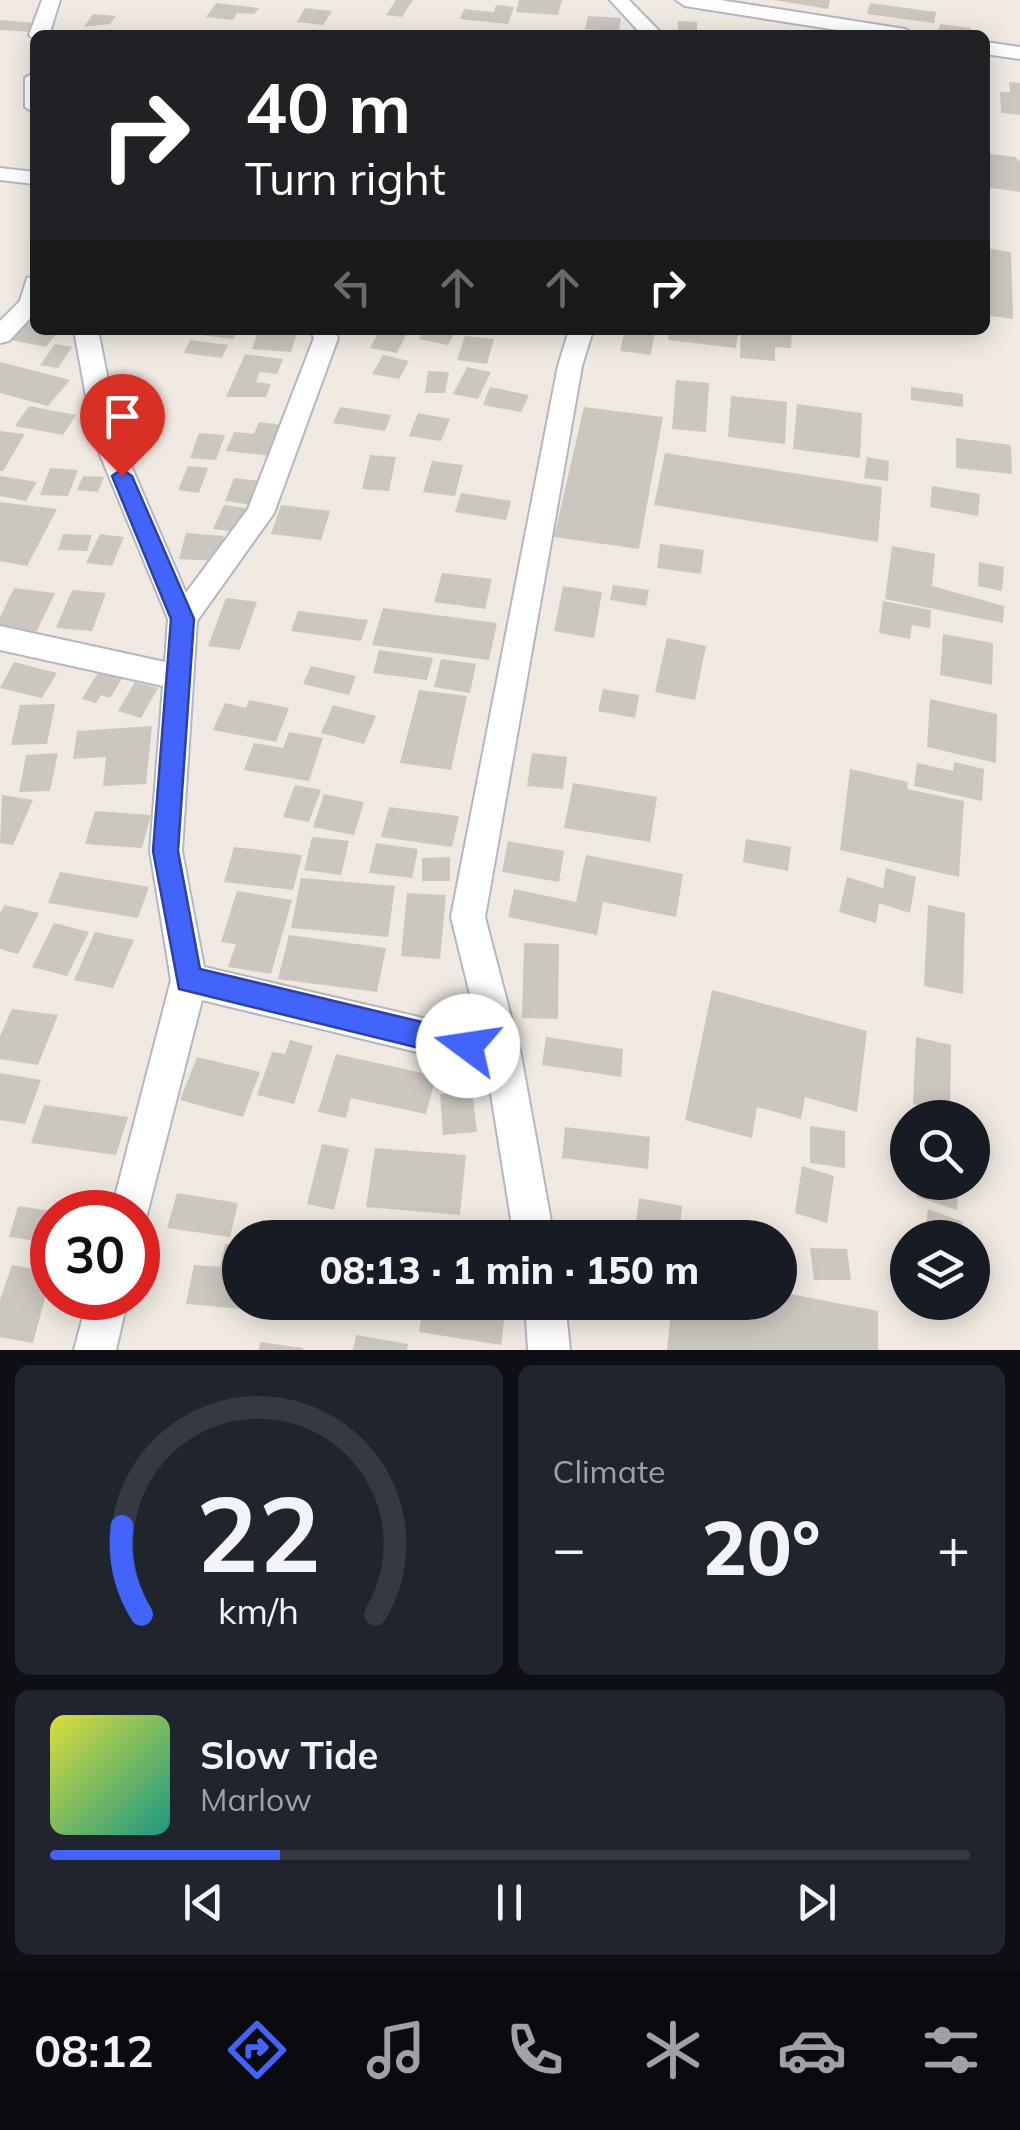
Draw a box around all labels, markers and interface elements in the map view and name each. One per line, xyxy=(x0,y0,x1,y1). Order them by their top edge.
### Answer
text: 40 m xyxy=(245,63,411,151)
icon: right xyxy=(80,70,210,200)
text: Turn right xyxy=(245,150,446,206)
icon: left xyxy=(325,260,380,315)
icon: ahead xyxy=(430,260,485,315)
icon: ahead xyxy=(535,260,590,315)
icon: right xyxy=(640,260,695,315)
pin xyxy=(80,374,165,477)
icon: arrive xyxy=(95,389,150,444)
position arrow xyxy=(416,994,520,1098)
map controls xyxy=(890,1100,990,1320)
button: search xyxy=(890,1100,990,1200)
speed limit sign: 30 xyxy=(30,1190,160,1320)
button: layers xyxy=(890,1220,990,1320)
text: 08:13 · 1 min · 150 m xyxy=(320,1246,699,1294)
text: Climate xyxy=(553,1451,665,1491)
text: 22 xyxy=(196,1467,321,1598)
text: 20° xyxy=(702,1500,821,1594)
text: − xyxy=(553,1513,586,1582)
text: + xyxy=(937,1513,970,1582)
text: km/h xyxy=(218,1588,299,1633)
text: Slow Tide xyxy=(200,1731,378,1779)
text: Marlow xyxy=(200,1779,312,1819)
icon: previous xyxy=(176,1875,231,1930)
icon: pause xyxy=(482,1875,537,1930)
icon: next xyxy=(789,1875,844,1930)
icon: directions xyxy=(222,2015,292,2085)
icon: music xyxy=(361,2015,431,2085)
icon: phone xyxy=(500,2015,570,2085)
icon: climate xyxy=(638,2015,708,2085)
icon: car xyxy=(777,2015,847,2085)
icon: filters xyxy=(916,2015,986,2085)
text: 08:12 xyxy=(34,2022,154,2078)

